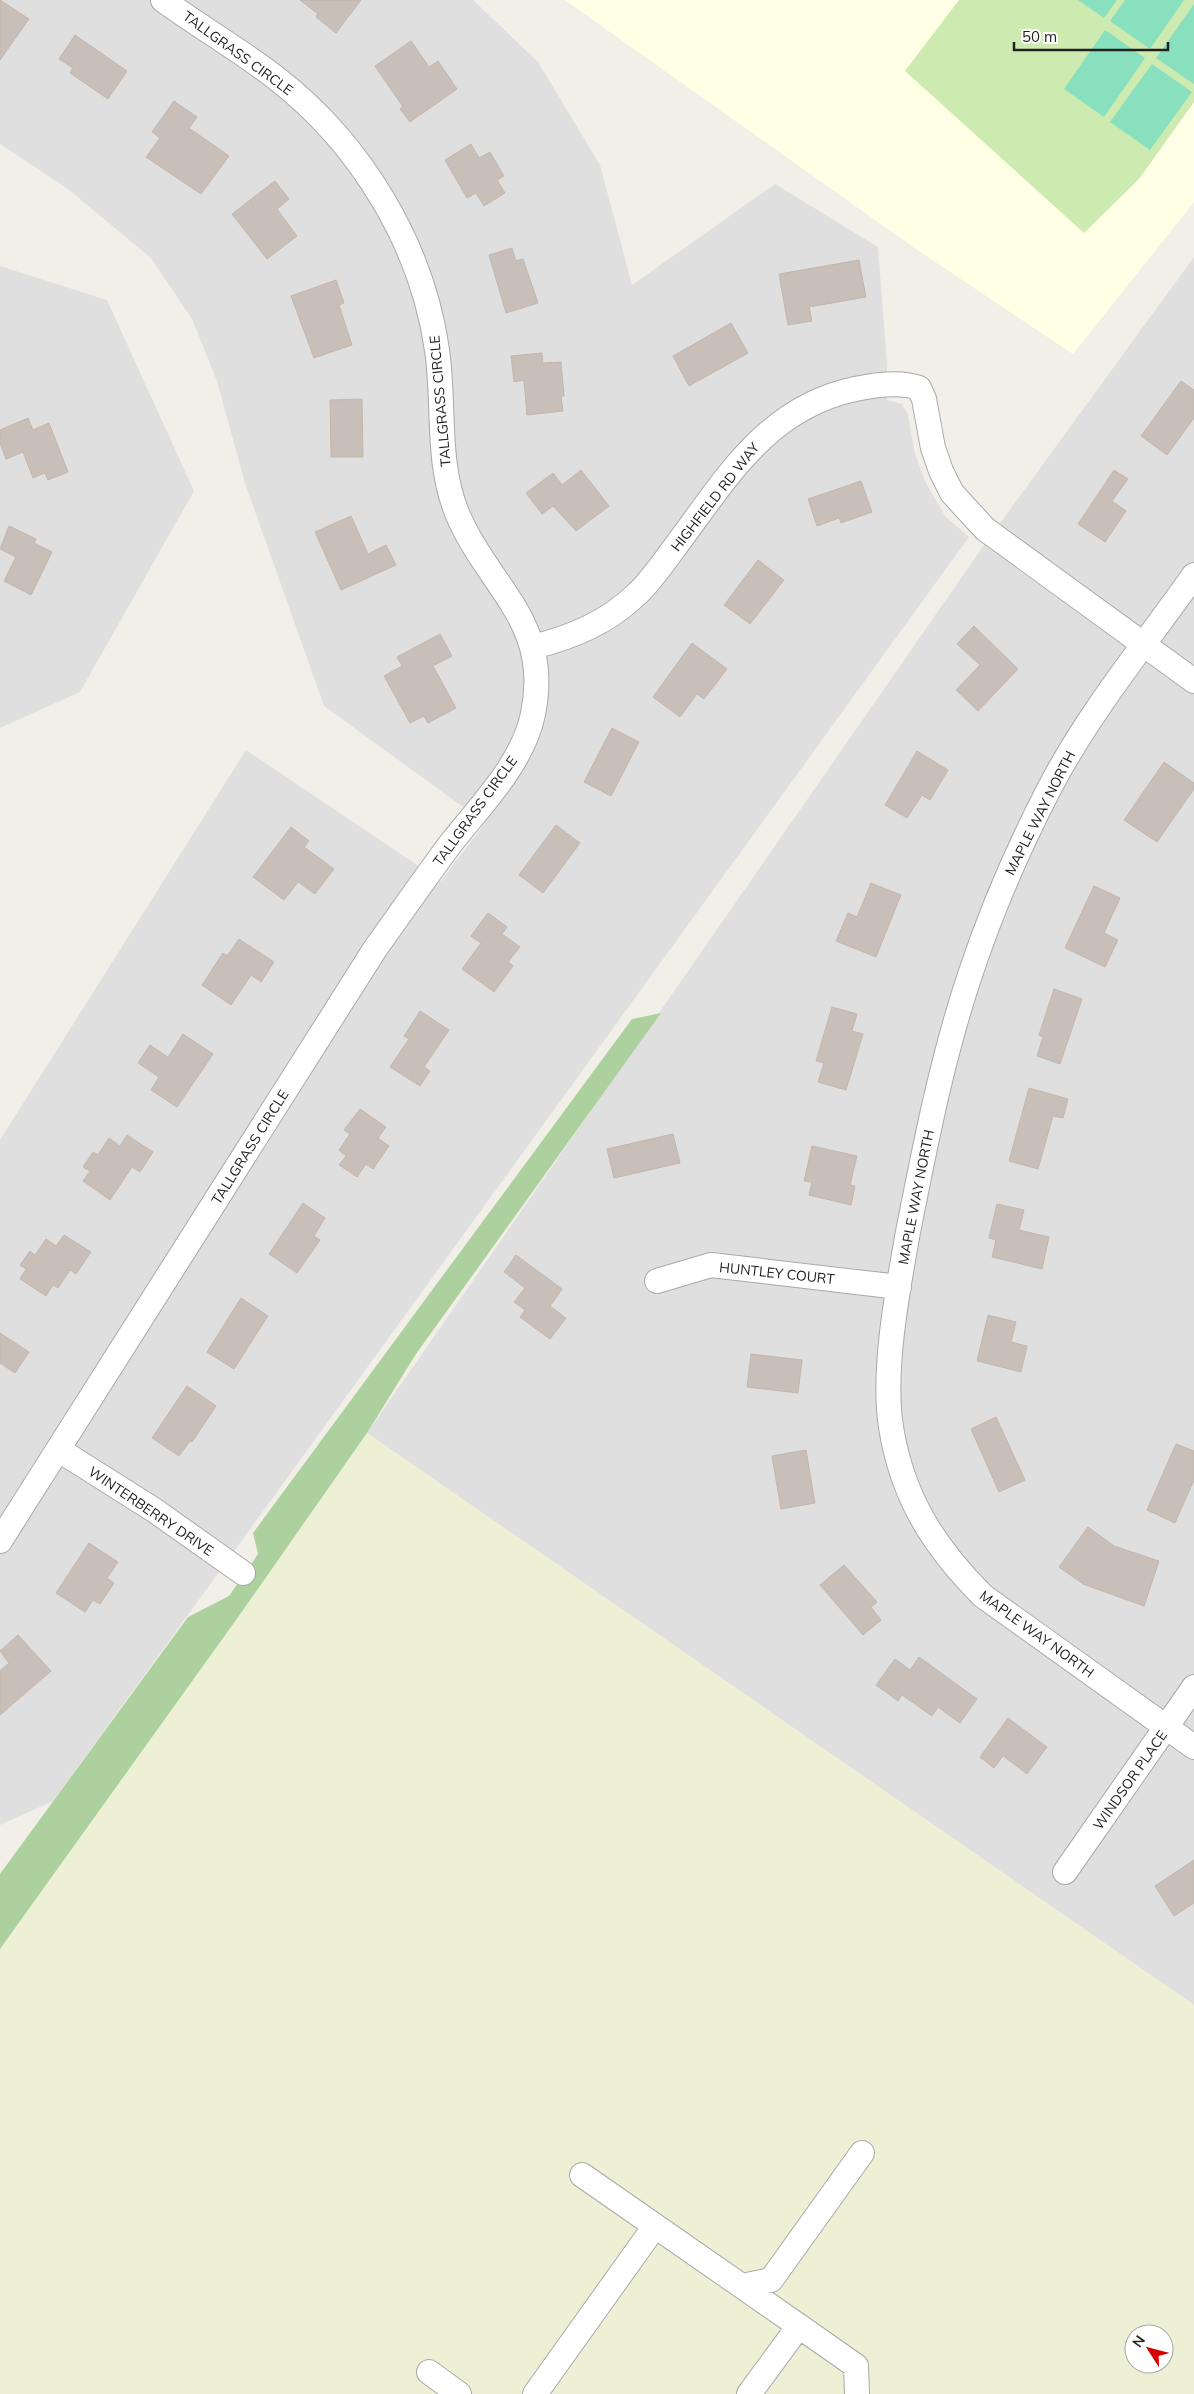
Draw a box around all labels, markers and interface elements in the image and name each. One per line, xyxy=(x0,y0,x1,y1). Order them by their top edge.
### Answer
street label: TALLGRASS CIRCLE xyxy=(179,7,297,99)
scale bar xyxy=(1014,20,1168,52)
text: 50 m xyxy=(1022,27,1057,46)
street label: TALLGRASS CIRCLE xyxy=(425,335,455,467)
street label: HIGHFIELD RD WAY xyxy=(667,439,763,555)
street label: MAPLE WAY NORTH xyxy=(1001,748,1079,878)
street label: TALLGRASS CIRCLE xyxy=(429,752,521,870)
street label: TALLGRASS CIRCLE xyxy=(207,1086,293,1208)
street label: MAPLE WAY NORTH xyxy=(894,1128,938,1266)
street label: HUNTLEY COURT xyxy=(718,1258,836,1288)
street label: WINTERBERRY DRIVE xyxy=(85,1462,217,1560)
street label: MAPLE WAY NORTH xyxy=(976,1586,1098,1682)
street label: WINDSOR PLACE xyxy=(1089,1727,1171,1833)
north arrow xyxy=(1124,2324,1174,2374)
text: N xyxy=(1128,2332,1149,2351)

